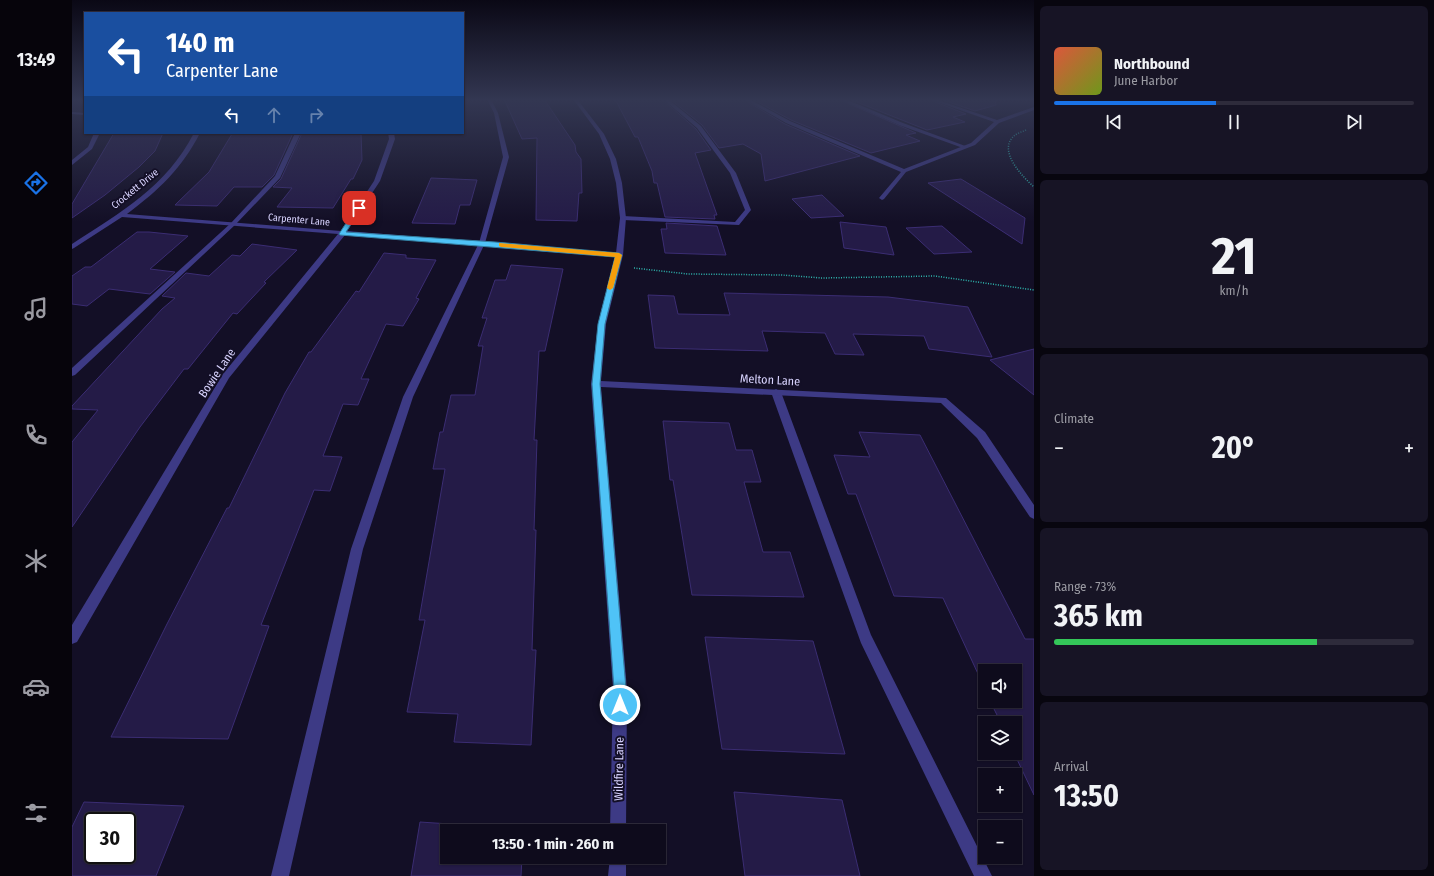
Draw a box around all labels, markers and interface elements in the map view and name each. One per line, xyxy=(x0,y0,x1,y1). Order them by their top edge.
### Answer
text: 140 m xyxy=(166,26,235,59)
icon: left xyxy=(100,28,152,80)
text: 13:49 xyxy=(17,49,55,71)
text: Northbound xyxy=(1114,55,1190,73)
text: Carpenter Lane xyxy=(166,60,278,82)
text: June Harbor xyxy=(1114,73,1178,88)
icon: left xyxy=(221,104,243,126)
icon: ahead xyxy=(263,104,285,126)
icon: right xyxy=(305,104,327,126)
icon: previous xyxy=(1103,111,1125,133)
icon: pause xyxy=(1223,111,1245,133)
icon: next xyxy=(1343,111,1365,133)
street label: Crockett Drive xyxy=(109,166,161,212)
icon: directions xyxy=(22,169,50,197)
pin xyxy=(342,191,376,225)
icon: arrive xyxy=(348,197,370,219)
street label: Carpenter Lane xyxy=(267,211,331,229)
text: 21 xyxy=(1211,225,1257,288)
text: km/h xyxy=(1220,283,1249,298)
icon: music xyxy=(22,295,50,323)
street label: Bowie Lane xyxy=(196,346,238,400)
street label: Melton Lane xyxy=(740,371,800,389)
text: Climate xyxy=(1054,411,1094,426)
icon: phone xyxy=(22,421,50,449)
text: 20° xyxy=(1212,430,1256,466)
text: − xyxy=(1054,435,1064,462)
text: + xyxy=(1404,435,1414,462)
icon: climate xyxy=(22,547,50,575)
text: Range · 73% xyxy=(1054,579,1116,594)
text: 365 km xyxy=(1054,598,1143,634)
map controls xyxy=(978,664,1022,864)
button: sound xyxy=(978,664,1022,708)
icon: car xyxy=(22,673,50,701)
position arrow xyxy=(599,684,641,726)
button: layers xyxy=(978,716,1022,760)
street label: Wildfire Lane xyxy=(611,737,627,801)
text: Arrival xyxy=(1054,759,1088,774)
button: + xyxy=(978,768,1022,812)
text: 13:50 xyxy=(1054,778,1119,814)
icon: filters xyxy=(22,799,50,827)
speed limit sign: 30 xyxy=(84,812,136,864)
button: − xyxy=(978,820,1022,864)
text: 13:50 · 1 min · 260 m xyxy=(492,835,614,853)

